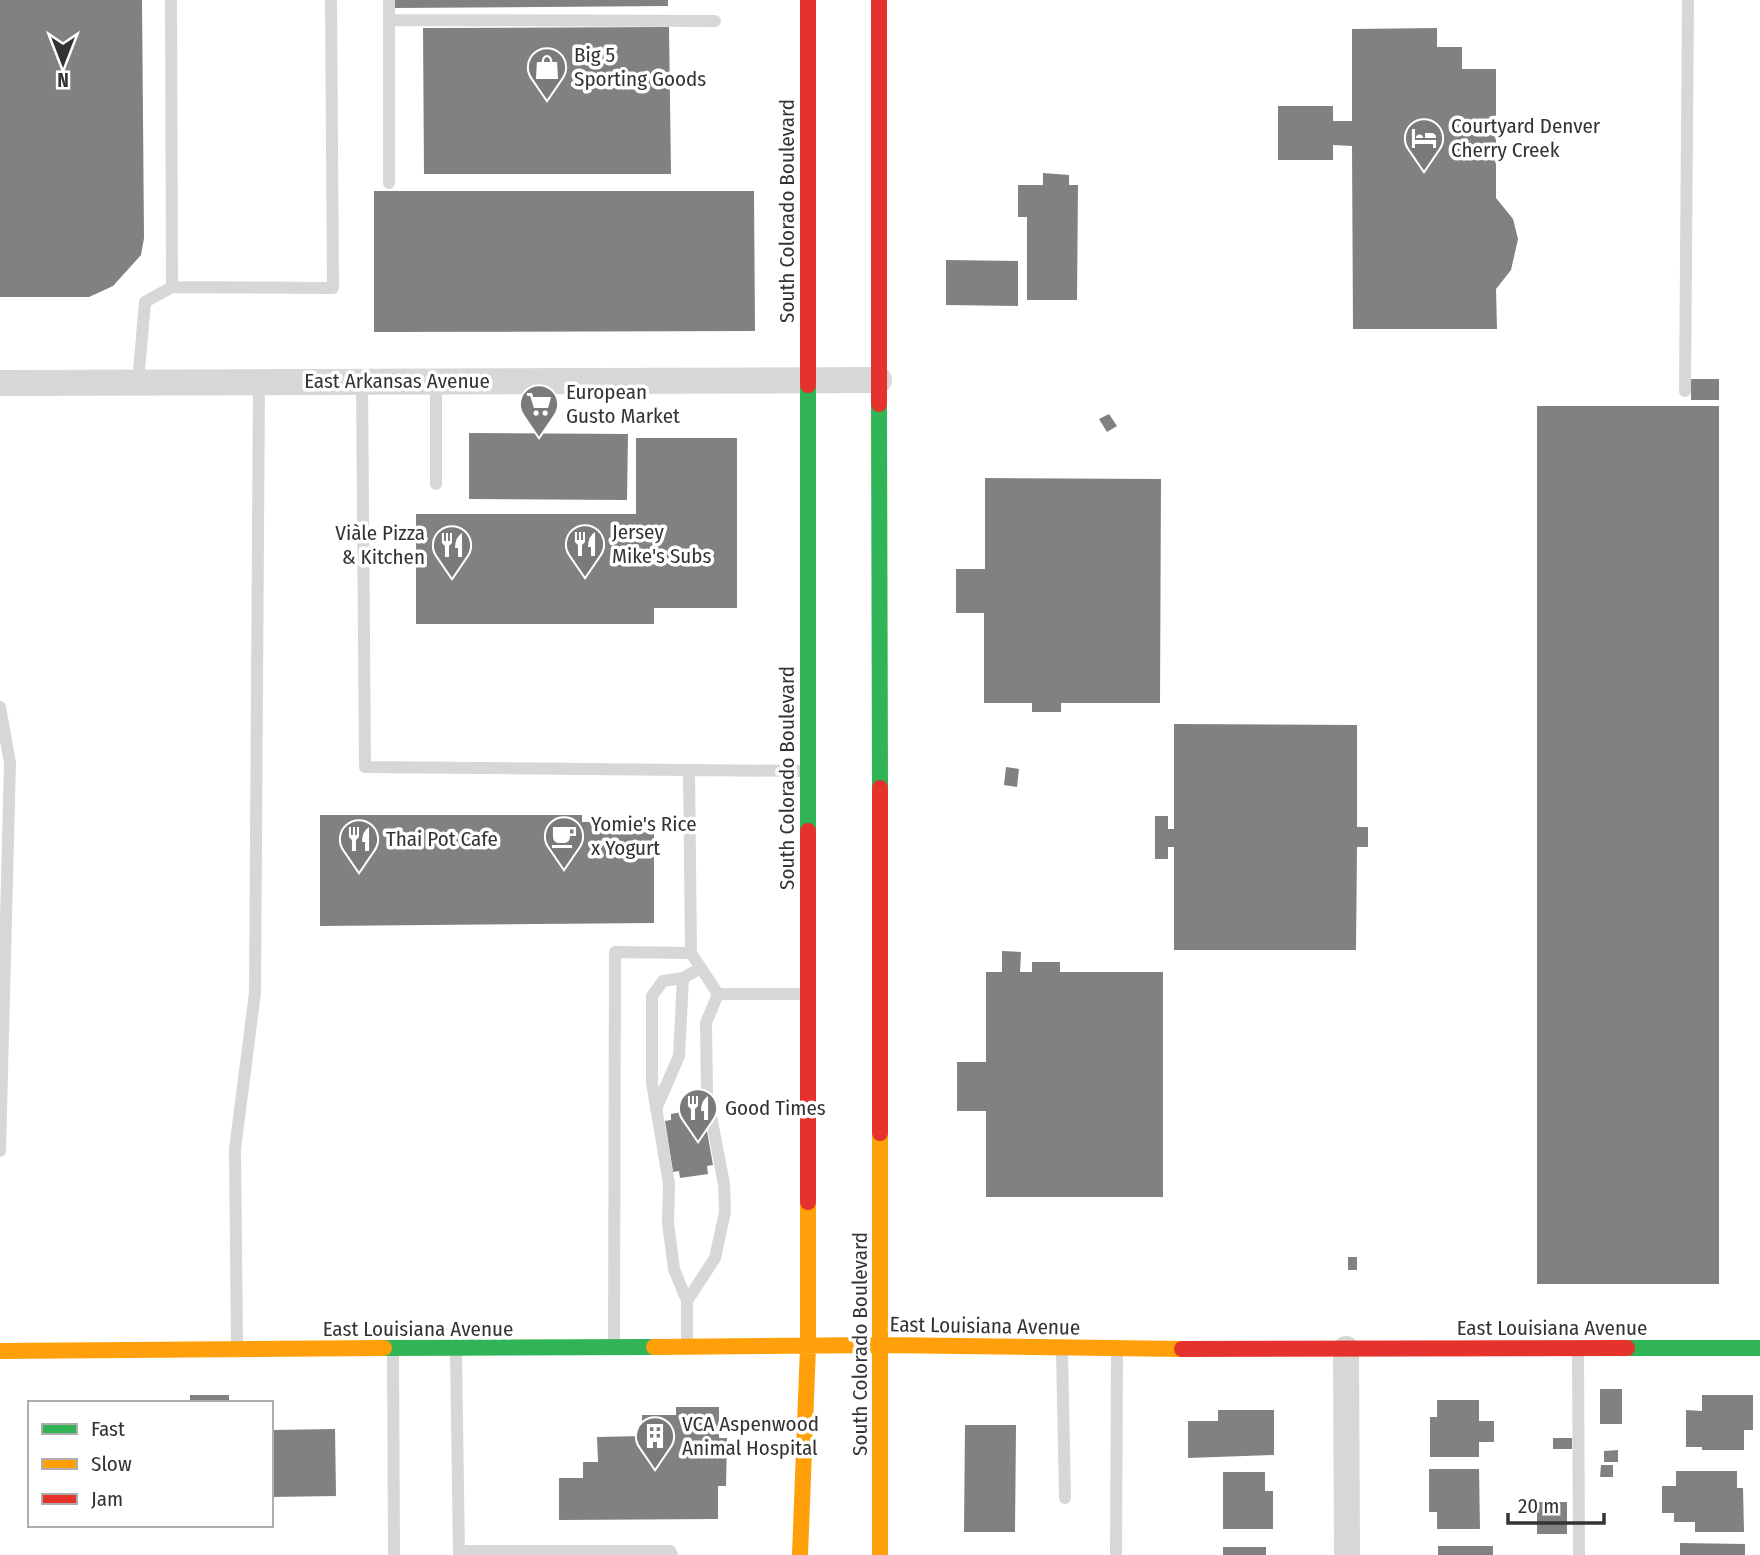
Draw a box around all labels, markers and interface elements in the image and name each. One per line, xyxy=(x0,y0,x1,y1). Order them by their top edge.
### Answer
north arrow xyxy=(28,28,98,98)
place label: Big 5 Sporting Goods xyxy=(574,42,706,92)
shop icon: Big 5 Sporting Goods xyxy=(526,46,568,101)
text: N xyxy=(57,68,69,91)
street label: South Colorado Boulevard xyxy=(774,99,800,323)
place label: Courtyard Denver Cherry Creek xyxy=(1451,113,1601,163)
hotel icon: Courtyard Denver Cherry Creek xyxy=(1403,117,1445,172)
street label: East Arkansas Avenue xyxy=(304,368,490,394)
place label: European Gusto Market xyxy=(566,379,680,429)
supermarket icon: European Gusto Market xyxy=(518,383,560,438)
place label: Jersey Mike's Subs xyxy=(612,519,711,569)
place label: Viàle Pizza & Kitchen xyxy=(335,520,425,570)
restaurant icon: Jersey Mike's Subs xyxy=(564,523,606,578)
restaurant icon: Viàle Pizza & Kitchen xyxy=(431,524,473,579)
street label: South Colorado Boulevard xyxy=(774,666,800,890)
place label: Yomie's Rice x Yogurt xyxy=(591,811,697,861)
cafe icon: Yomie's Rice x Yogurt xyxy=(543,815,585,870)
restaurant icon: Thai Pot Cafe xyxy=(338,818,380,873)
place label: Thai Pot Cafe xyxy=(386,826,498,852)
restaurant icon: Good Times xyxy=(677,1087,719,1142)
place label: Good Times xyxy=(725,1095,826,1121)
street label: South Colorado Boulevard xyxy=(847,1232,873,1456)
street label: East Louisiana Avenue xyxy=(889,1311,1081,1341)
street label: East Louisiana Avenue xyxy=(1457,1315,1647,1341)
street label: East Louisiana Avenue xyxy=(323,1316,513,1342)
legend xyxy=(28,1401,273,1527)
place label: VCA Aspenwood Animal Hospital xyxy=(682,1411,819,1461)
building icon: VCA Aspenwood Animal Hospital xyxy=(634,1415,676,1470)
text: Fast xyxy=(91,1416,125,1442)
text: Slow xyxy=(91,1451,132,1477)
scale bar xyxy=(1508,1482,1604,1526)
text: Jam xyxy=(91,1486,123,1512)
text: 20 m xyxy=(1518,1493,1559,1519)

